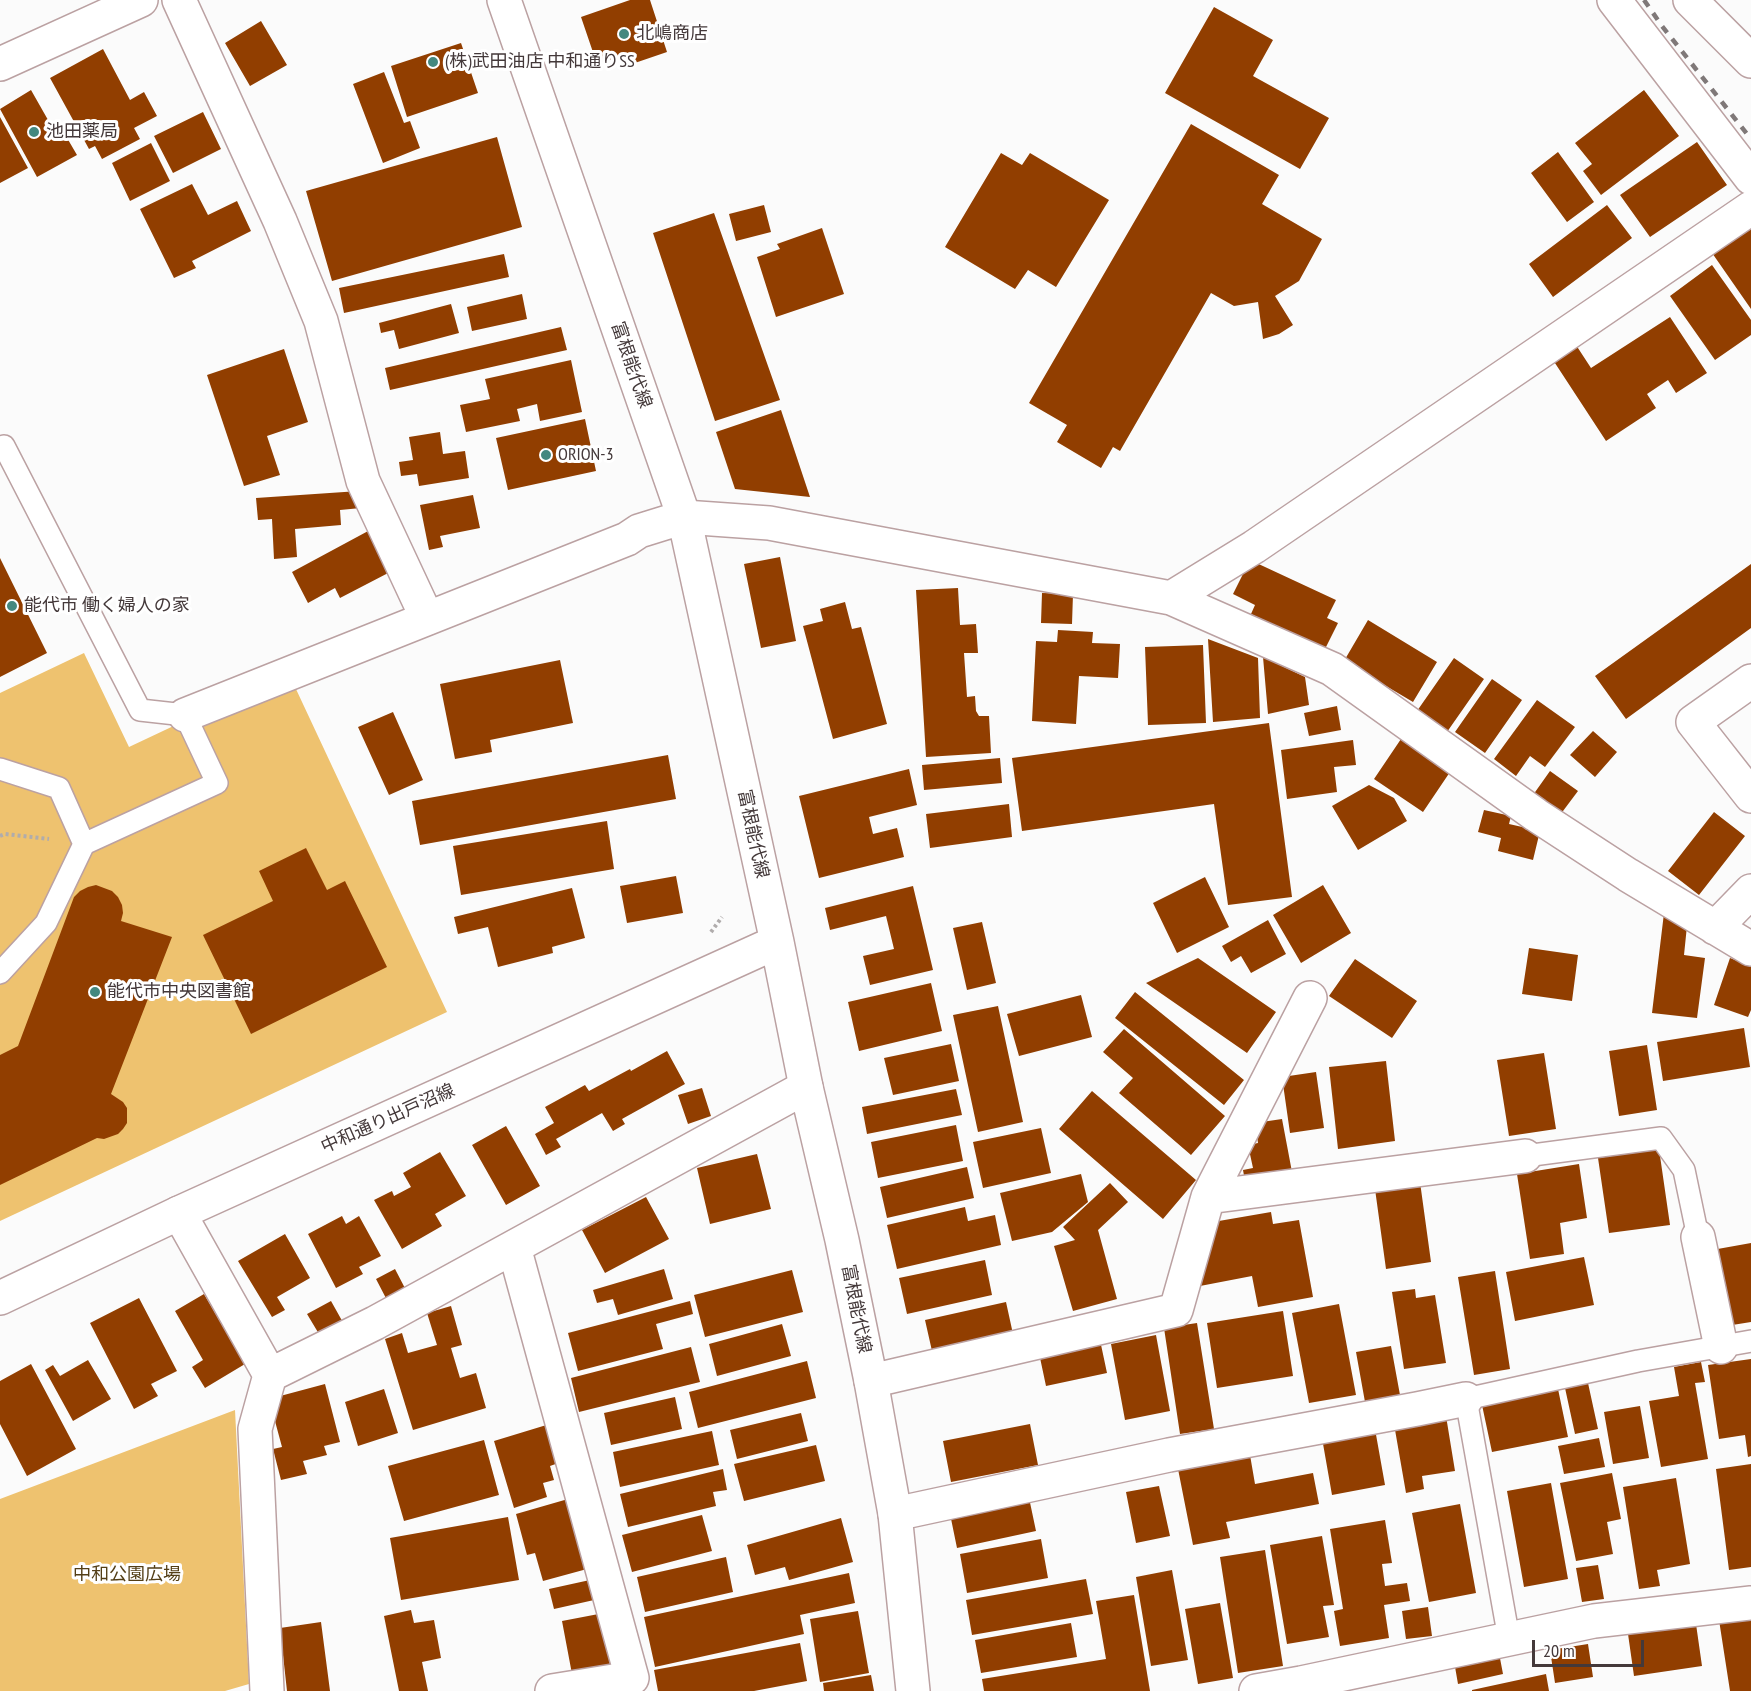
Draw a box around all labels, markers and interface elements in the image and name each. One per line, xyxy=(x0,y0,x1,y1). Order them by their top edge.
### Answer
place label: 北嶋商店 xyxy=(636,23,708,45)
marker: 北嶋商店 xyxy=(617,27,631,41)
place label: (株)武田油店 中和通りSS xyxy=(445,51,635,73)
marker: (株)武田油店 中和通りSS xyxy=(426,55,440,69)
place label: 池田薬局 xyxy=(46,121,118,143)
marker: 池田薬局 xyxy=(27,125,41,139)
street label: 富根能代線 xyxy=(606,319,656,411)
place label: ORION-3 xyxy=(558,444,614,466)
marker: ORION-3 xyxy=(539,448,553,462)
place label: 能代市 働く婦人の家 xyxy=(24,595,190,617)
marker: 能代市 働く婦人の家 xyxy=(5,599,19,613)
street label: 富根能代線 xyxy=(733,788,773,880)
place label: 能代市中央図書館 xyxy=(107,981,251,1003)
marker: 能代市中央図書館 xyxy=(88,985,102,999)
street label: 中和通り出戸沼線 xyxy=(318,1080,458,1158)
street label: 富根能代線 xyxy=(837,1263,875,1355)
park label: 中和公園広場 xyxy=(73,1564,181,1586)
scale bar xyxy=(1535,1628,1648,1666)
text: 20 m xyxy=(1543,1639,1575,1662)

